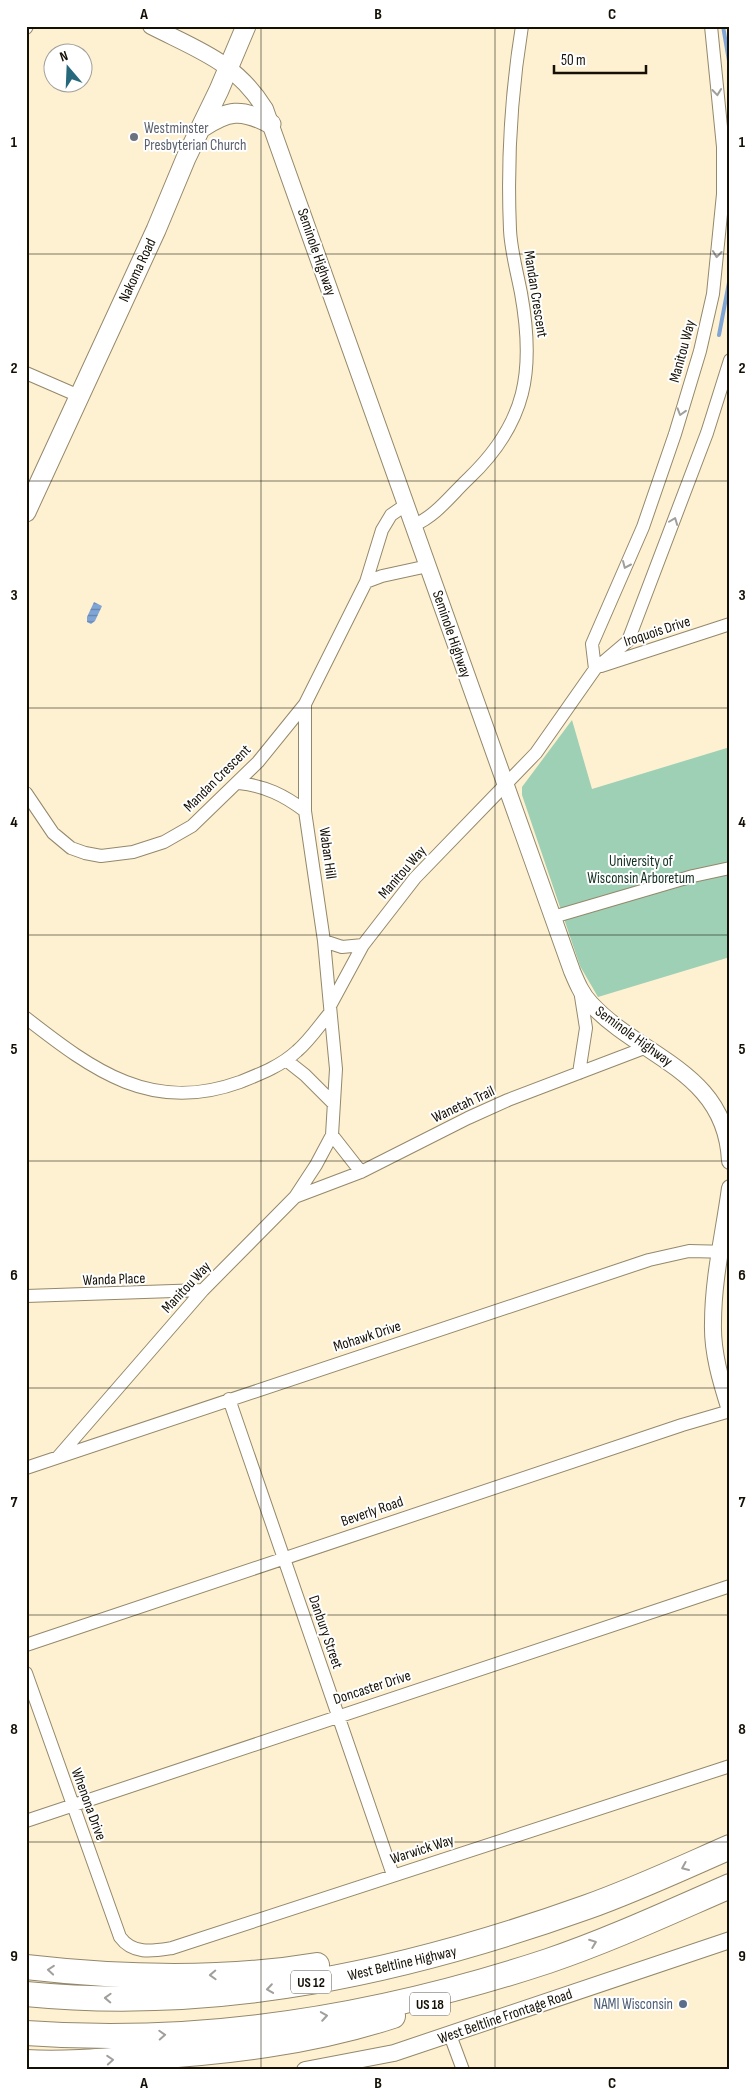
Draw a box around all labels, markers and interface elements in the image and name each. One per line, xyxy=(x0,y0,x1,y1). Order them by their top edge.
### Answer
text: A xyxy=(139,5,148,24)
text: B xyxy=(374,5,382,24)
text: C xyxy=(608,5,616,24)
north arrow xyxy=(42,42,92,92)
scale bar xyxy=(554,42,646,74)
text: N xyxy=(58,47,70,65)
text: 50 m xyxy=(561,51,586,70)
one-way arrow xyxy=(712,88,723,96)
place label: Westminster Presbyterian Church xyxy=(144,119,246,155)
marker: Westminster Presbyterian Church xyxy=(128,131,140,143)
text: 1 xyxy=(11,133,18,152)
text: 1 xyxy=(739,133,746,152)
street label: Seminole Highway xyxy=(293,206,340,299)
street label: Nakoma Road xyxy=(114,235,160,305)
street label: Mandan Crescent xyxy=(519,249,552,339)
one-way arrow xyxy=(712,250,723,258)
street label: Manitou Way xyxy=(665,318,700,385)
text: 2 xyxy=(10,359,18,378)
text: 2 xyxy=(738,359,746,378)
one-way arrow xyxy=(677,408,687,416)
one-way arrow xyxy=(668,517,678,526)
one-way arrow xyxy=(621,560,632,569)
text: 3 xyxy=(10,586,18,605)
text: 3 xyxy=(738,586,746,605)
street label: Seminole Highway xyxy=(428,588,475,681)
street label: Iroquois Drive xyxy=(621,612,693,651)
street label: Mandan Crescent xyxy=(180,740,255,816)
text: 4 xyxy=(10,813,18,832)
text: 4 xyxy=(738,813,746,832)
street label: Waban Hill xyxy=(314,826,341,880)
street label: Manitou Way xyxy=(374,842,431,903)
park label: University of Wisconsin Arboretum xyxy=(587,852,695,888)
street label: Seminole Highway xyxy=(591,1002,676,1071)
text: 5 xyxy=(10,1040,18,1059)
text: 5 xyxy=(738,1040,746,1059)
street label: Wanetah Trail xyxy=(429,1082,498,1127)
street label: Manitou Way xyxy=(158,1257,215,1317)
text: 6 xyxy=(10,1266,18,1285)
text: 6 xyxy=(738,1266,746,1285)
street label: Wanda Place xyxy=(82,1269,146,1290)
street label: Mohawk Drive xyxy=(331,1317,403,1356)
street label: Beverly Road xyxy=(339,1492,406,1531)
text: 7 xyxy=(11,1493,18,1512)
text: 7 xyxy=(739,1493,746,1512)
street label: Danbury Street xyxy=(304,1593,347,1672)
street label: Doncaster Drive xyxy=(331,1666,413,1709)
text: 8 xyxy=(10,1720,18,1739)
text: 8 xyxy=(738,1720,746,1739)
street label: Whenona Drive xyxy=(67,1765,110,1843)
street label: Warwick Way xyxy=(388,1830,457,1869)
one-way arrow xyxy=(681,1860,690,1871)
one-way arrow xyxy=(589,1939,597,1949)
street label: West Beltline Highway xyxy=(346,1942,459,1985)
text: 9 xyxy=(10,1947,18,1966)
text: 9 xyxy=(738,1947,746,1966)
one-way arrow xyxy=(47,1965,55,1976)
one-way arrow xyxy=(209,1970,217,1981)
road number: US 12 xyxy=(291,1970,331,1994)
one-way arrow xyxy=(265,1983,274,1993)
street label: West Beltline Frontage Road xyxy=(436,1985,575,2048)
road number: US 18 xyxy=(410,1992,450,2016)
one-way arrow xyxy=(104,1993,112,2004)
place label: NAMI Wisconsin xyxy=(593,1995,673,2014)
marker: NAMI Wisconsin xyxy=(677,1998,689,2010)
one-way arrow xyxy=(319,2011,328,2021)
one-way arrow xyxy=(159,2030,167,2041)
one-way arrow xyxy=(106,2055,114,2066)
text: A xyxy=(139,2074,148,2093)
text: B xyxy=(374,2074,382,2093)
text: C xyxy=(608,2074,616,2093)

